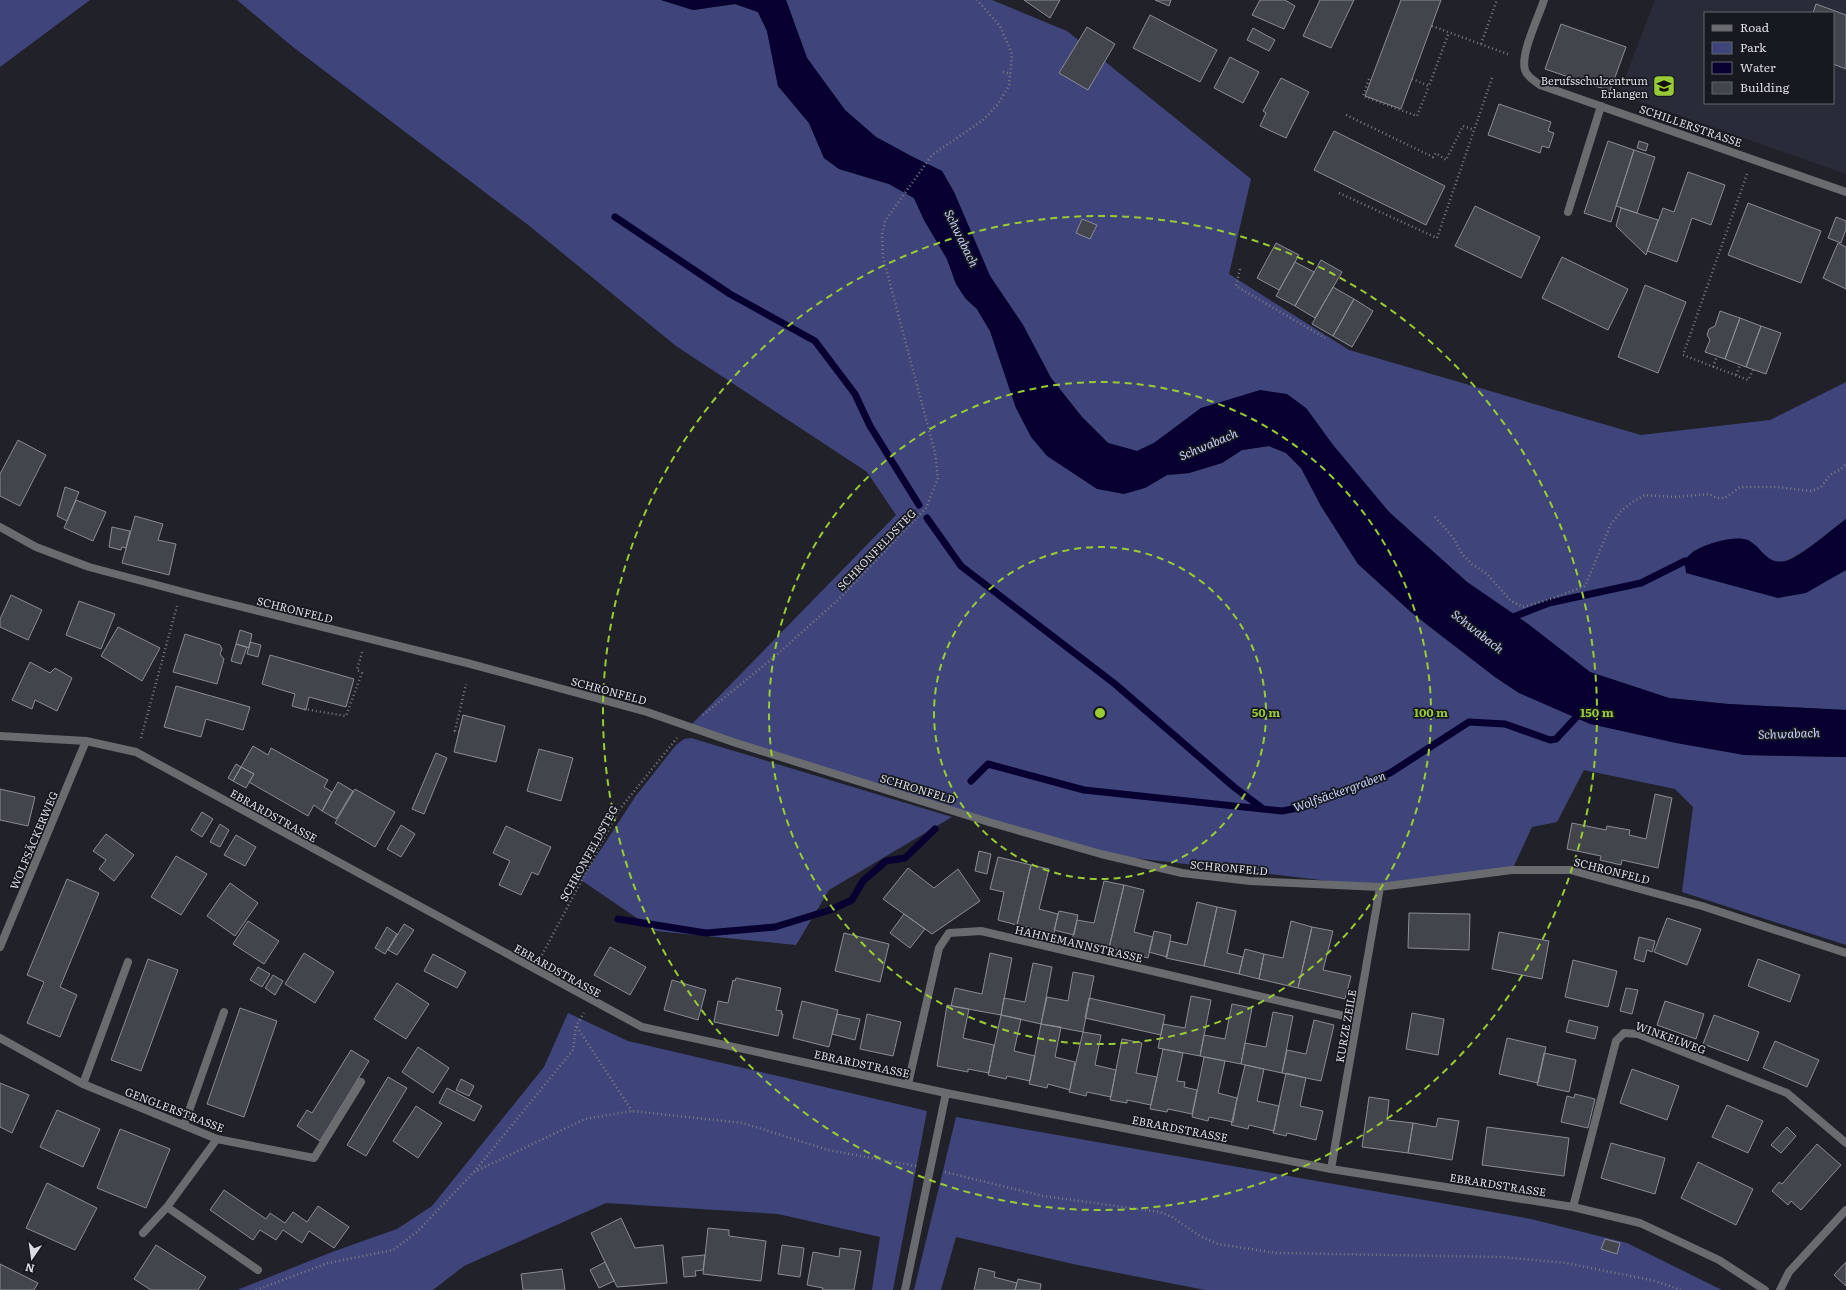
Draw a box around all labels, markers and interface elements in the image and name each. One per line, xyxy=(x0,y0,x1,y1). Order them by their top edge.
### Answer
legend xyxy=(1704,12,1834,104)
text: Road xyxy=(1740,18,1770,36)
text: Park xyxy=(1740,38,1767,56)
text: Water xyxy=(1740,58,1776,76)
place label: Berufsschulzentrum Erlangen xyxy=(1541,72,1648,101)
school or university icon: Berufsschulzentrum Erlangen xyxy=(1651,73,1677,99)
text: Building xyxy=(1740,78,1790,96)
street label: SCHILLERSTRASSE xyxy=(1638,100,1744,150)
water label: Schwabach xyxy=(940,206,984,270)
water label: Schwabach xyxy=(1176,424,1240,464)
street label: SCHRONFELDSTEG xyxy=(833,505,919,593)
street label: SCHRONFELD xyxy=(255,592,335,626)
water label: Schwabach xyxy=(1448,605,1508,657)
street label: SCHRONFELD xyxy=(569,672,649,708)
text: 50 m xyxy=(1252,703,1280,721)
text: 100 m xyxy=(1414,703,1448,721)
text: 150 m xyxy=(1580,703,1614,721)
centre of rings xyxy=(1093,706,1107,720)
water label: Schwabach xyxy=(1758,723,1820,743)
water label: Wolfsäckergraben xyxy=(1290,766,1388,816)
street label: SCHRONFELD xyxy=(878,769,958,807)
street label: EBRARDSTRASSE xyxy=(228,784,320,846)
street label: WOLFSÄCKERWEG xyxy=(5,788,61,892)
street label: SCHRONFELDSTEG xyxy=(555,802,621,904)
street label: SCHRONFELD xyxy=(1572,853,1652,887)
street label: SCHRONFELD xyxy=(1190,856,1268,878)
street label: HAHNEMANNSTRASSE xyxy=(1013,920,1145,966)
street label: EBRARDSTRASSE xyxy=(512,939,604,1001)
street label: KURZE ZEILE xyxy=(1331,988,1359,1064)
street label: WINKELWEG xyxy=(1633,1017,1709,1057)
street label: EBRARDSTRASSE xyxy=(813,1045,911,1081)
street label: GENGLERSTRASSE xyxy=(123,1083,227,1135)
street label: EBRARDSTRASSE xyxy=(1131,1111,1229,1145)
street label: EBRARDSTRASSE xyxy=(1449,1168,1547,1200)
north arrow xyxy=(12,1238,52,1278)
text: N xyxy=(23,1260,36,1278)

